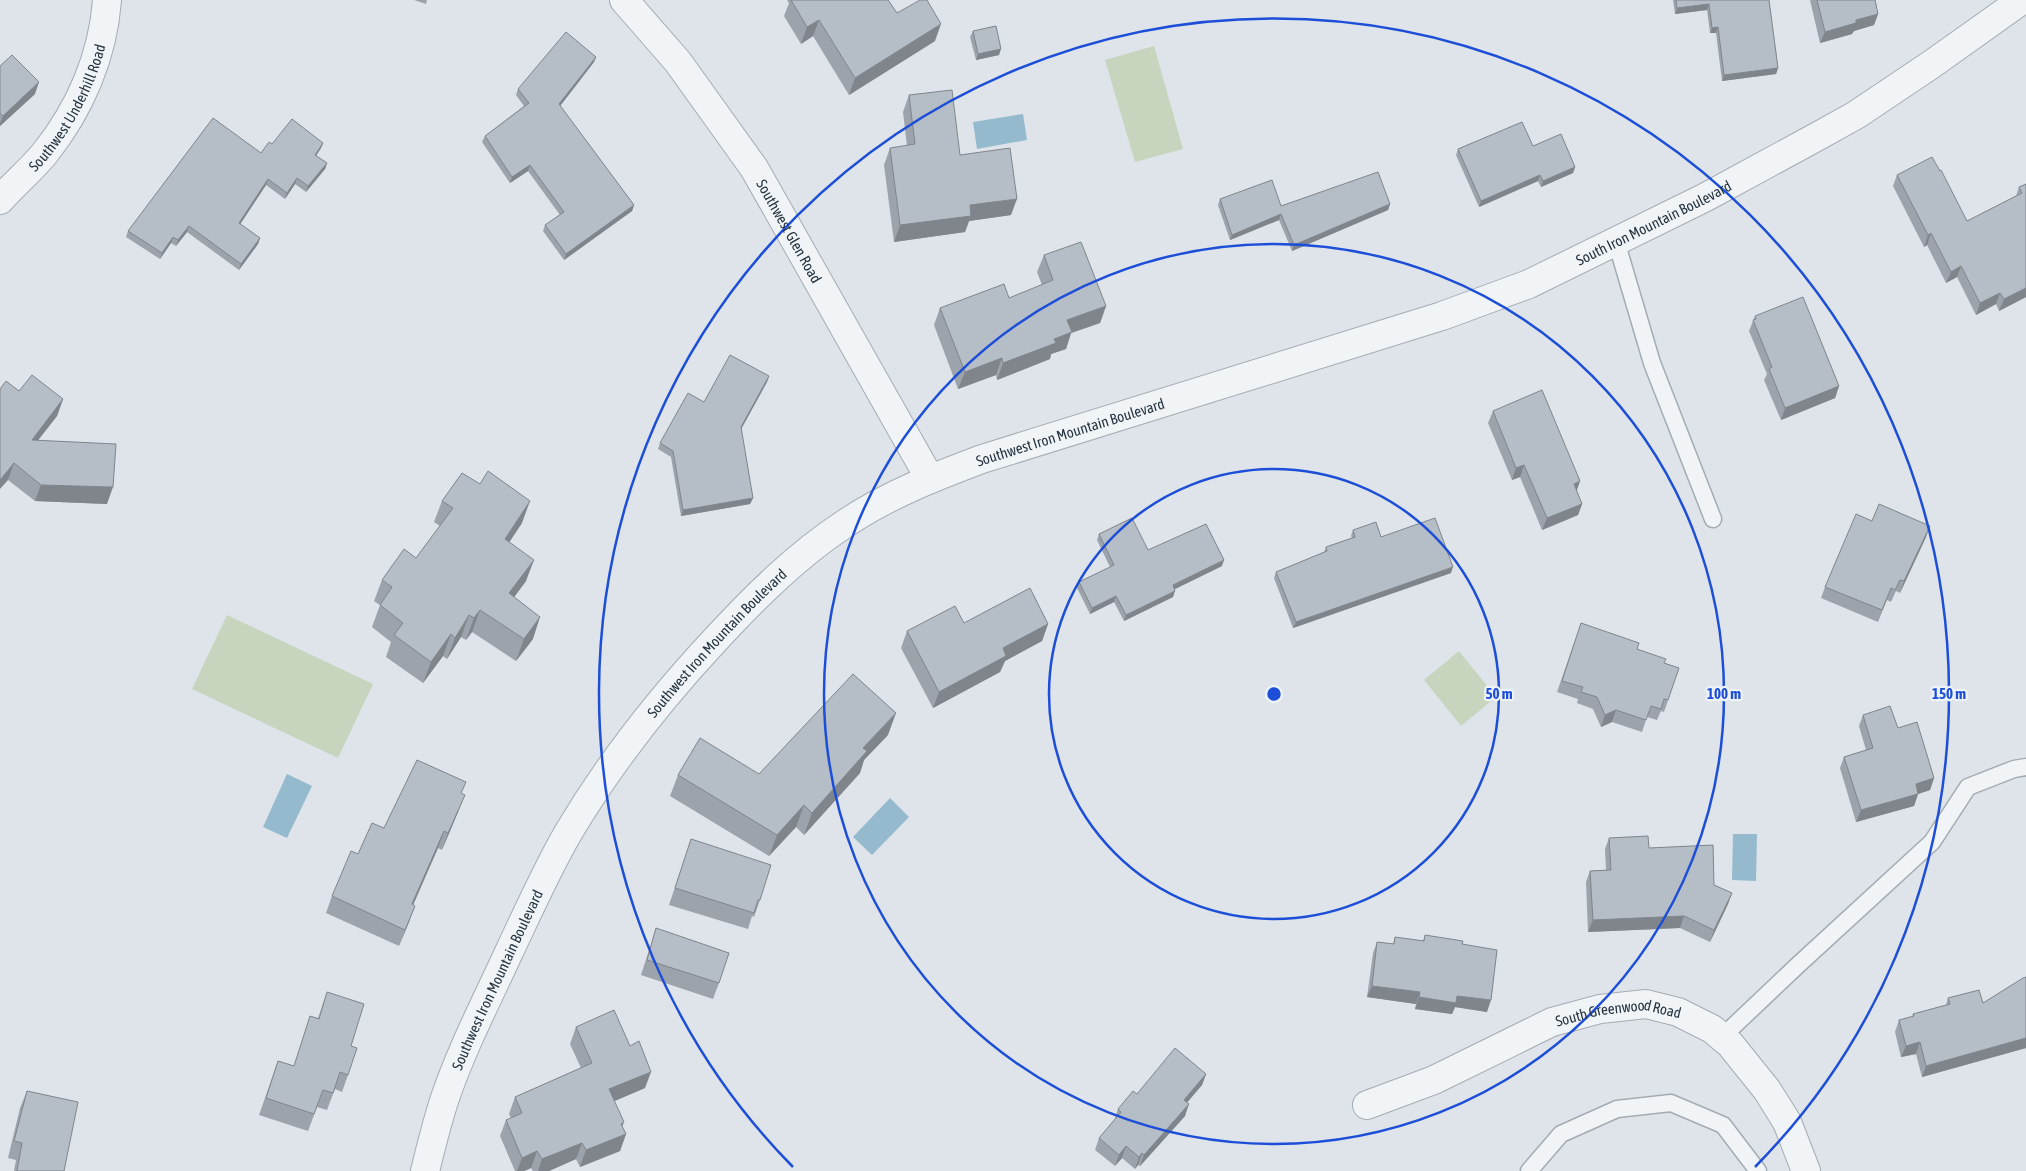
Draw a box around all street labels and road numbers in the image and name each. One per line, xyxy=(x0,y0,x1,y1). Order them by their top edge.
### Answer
street label: Southwest Underhill Road xyxy=(25,42,108,174)
street label: Southwest Glen Road xyxy=(754,176,826,286)
street label: South Iron Mountain Boulevard xyxy=(1573,176,1734,268)
street label: Southwest Iron Mountain Boulevard xyxy=(973,394,1166,469)
street label: Southwest Iron Mountain Boulevard xyxy=(643,565,789,720)
street label: Southwest Iron Mountain Boulevard xyxy=(448,887,546,1072)
street label: South Greenwood Road xyxy=(1553,995,1683,1029)

